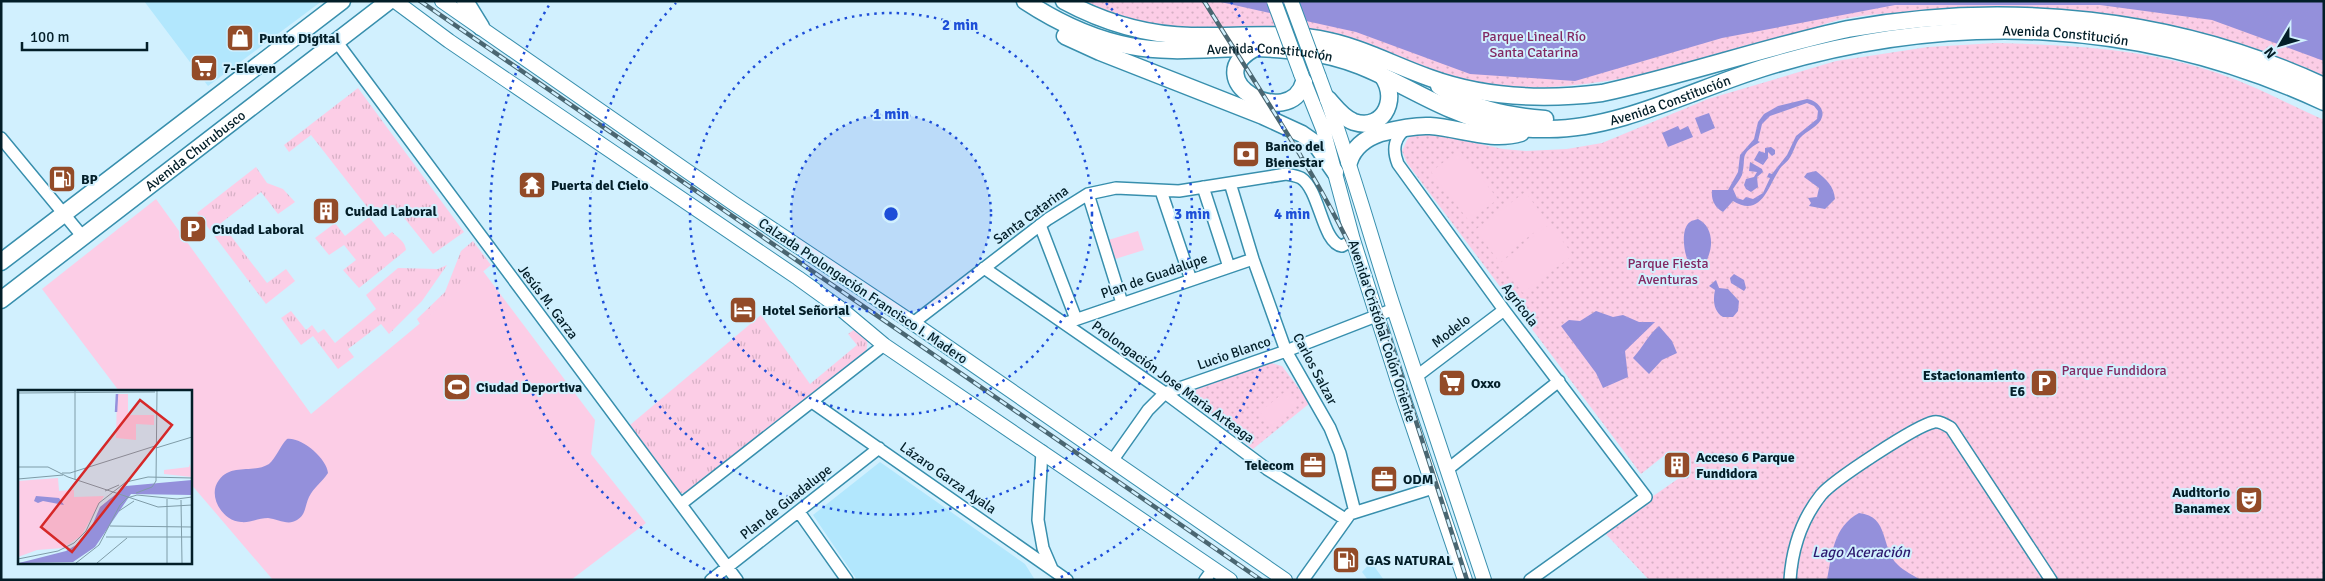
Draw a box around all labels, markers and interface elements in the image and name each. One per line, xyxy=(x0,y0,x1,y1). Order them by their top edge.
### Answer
text: 2 min xyxy=(942,16,978,34)
scale bar xyxy=(22,20,148,52)
north arrow xyxy=(2255,20,2305,70)
street label: Avenida Constitución xyxy=(2002,22,2130,49)
shop icon: Punto Digital xyxy=(225,23,255,53)
text: 100 m xyxy=(30,28,70,46)
park label: Parque Lineal Río Santa Catarina xyxy=(1482,28,1586,61)
place label: Punto Digital xyxy=(259,30,341,47)
street label: Avenida Constitución xyxy=(1206,39,1335,65)
text: N xyxy=(2260,44,2280,62)
supermarket icon: 7-Eleven xyxy=(189,53,219,83)
place label: 7-Eleven xyxy=(223,60,276,77)
street label: Avenida Constitución xyxy=(1608,71,1733,129)
text: 1 min xyxy=(873,105,909,123)
street label: Avenida Churubusco xyxy=(141,106,249,194)
place label: Banco del Bienestar xyxy=(1265,138,1325,171)
bank icon: Banco del Bienestar xyxy=(1231,139,1261,169)
fuel station icon: BP xyxy=(47,164,77,194)
temple icon: Puerta del Cielo xyxy=(517,170,547,200)
place label: BP xyxy=(81,171,98,188)
place label: Puerta del Cielo xyxy=(551,177,648,194)
street label: Santa Catarina xyxy=(990,182,1072,248)
building icon: Cuidad Laboral xyxy=(311,196,341,226)
place label: Cuidad Laboral xyxy=(345,203,437,220)
centre of rings xyxy=(882,205,900,223)
text: 3 min xyxy=(1174,205,1210,223)
text: 4 min xyxy=(1274,205,1310,223)
parking icon: Ciudad Laboral xyxy=(178,214,208,244)
street label: Calzada Prolongación Francisco I. Madero xyxy=(755,214,971,368)
place label: Ciudad Laboral xyxy=(212,221,305,238)
street label: Avenida Cristóbal Colón Oriente xyxy=(1344,238,1420,424)
street label: Plan de Guadalupe xyxy=(1098,250,1210,302)
park label: Parque Fiesta Aventuras xyxy=(1627,255,1709,288)
street label: Jesús M. Garza xyxy=(514,261,582,343)
street label: Agrícola xyxy=(1498,280,1542,330)
hotel icon: Hotel Señorial xyxy=(728,295,758,325)
place label: Hotel Señorial xyxy=(762,302,850,319)
street label: Modelo xyxy=(1428,311,1474,351)
street label: Prolongación Jose Maria Arteaga xyxy=(1088,317,1258,447)
street label: Carlos Salzar xyxy=(1289,330,1341,409)
street label: Lucio Blanco xyxy=(1195,332,1273,374)
park label: Parque Fundidora xyxy=(2061,362,2167,379)
place label: Estacionamiento E6 xyxy=(1923,367,2025,400)
supermarket icon: Oxxo xyxy=(1437,368,1467,398)
parking icon: Estacionamiento E6 xyxy=(2029,368,2059,398)
sports icon: Ciudad Deportiva xyxy=(442,372,472,402)
place label: Oxxo xyxy=(1471,375,1501,392)
place label: Ciudad Deportiva xyxy=(476,379,582,396)
inset map xyxy=(18,390,191,564)
street label: Lázaro Garza Ayala xyxy=(897,438,999,518)
place label: Acceso 6 Parque Fundidora xyxy=(1696,449,1795,482)
office icon: Telecom xyxy=(1298,450,1328,480)
building icon: Acceso 6 Parque Fundidora xyxy=(1662,450,1692,480)
place label: Telecom xyxy=(1245,457,1294,474)
street label: Plan de Guadalupe xyxy=(737,461,835,543)
office icon: ODM xyxy=(1369,464,1399,494)
place label: ODM xyxy=(1403,471,1433,488)
place label: Auditorio Banamex xyxy=(2172,484,2230,517)
theatre icon: Auditorio Banamex xyxy=(2234,485,2264,515)
water label: Lago Aceración xyxy=(1812,543,1911,561)
fuel station icon: GAS NATURAL xyxy=(1331,545,1361,575)
place label: GAS NATURAL xyxy=(1365,552,1454,569)

